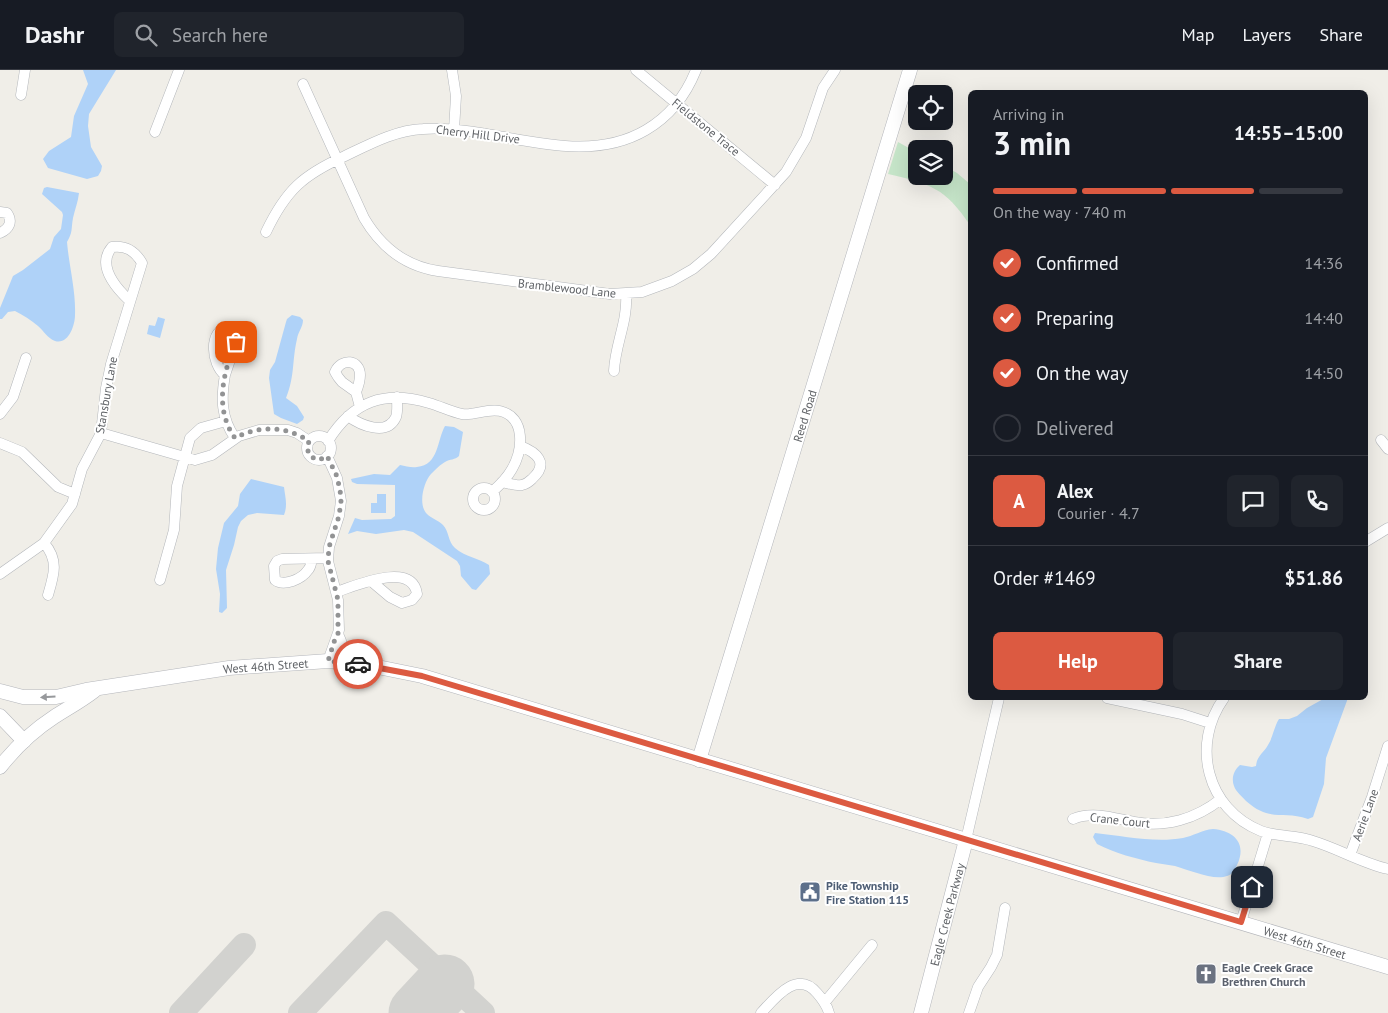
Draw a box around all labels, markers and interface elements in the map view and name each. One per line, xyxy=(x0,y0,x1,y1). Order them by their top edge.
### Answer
search box xyxy=(114,12,464,57)
text: Dashr xyxy=(25,19,84,50)
icon: search xyxy=(132,21,160,49)
text: Search here xyxy=(172,23,268,47)
text: Map xyxy=(1182,23,1214,46)
text: Layers xyxy=(1242,23,1291,46)
text: Share xyxy=(1319,23,1363,46)
map controls xyxy=(908,85,953,185)
button: locate xyxy=(908,85,953,130)
street label: Fieldstone Trace xyxy=(669,95,743,159)
text: Arriving in xyxy=(993,104,1064,124)
street label: Cherry Hill Drive xyxy=(435,121,521,147)
text: 14:55–15:00 xyxy=(1234,121,1343,145)
text: 3 min xyxy=(993,122,1071,164)
button: layers xyxy=(908,140,953,185)
text: On the way · 740 m xyxy=(993,202,1126,222)
icon: check xyxy=(993,249,1021,277)
text: Confirmed xyxy=(1036,251,1119,275)
text: 14:36 xyxy=(1305,253,1343,273)
street label: Bramblewood Lane xyxy=(517,275,617,301)
icon: check xyxy=(993,304,1021,332)
text: Preparing xyxy=(1036,306,1114,330)
text: 14:40 xyxy=(1305,308,1343,328)
pin xyxy=(215,321,257,363)
icon: bag xyxy=(222,328,250,356)
street label: Stansbury Lane xyxy=(92,355,120,435)
icon: check xyxy=(993,359,1021,387)
text: On the way xyxy=(1036,361,1128,385)
text: 14:50 xyxy=(1305,363,1343,383)
street label: Reed Road xyxy=(789,388,819,444)
text: Delivered xyxy=(1036,416,1114,440)
button: chat xyxy=(1227,475,1279,527)
button: phone xyxy=(1291,475,1343,527)
text: Alex xyxy=(1057,479,1093,503)
text: A xyxy=(1013,489,1025,513)
text: Courier · 4.7 xyxy=(1057,503,1140,523)
text: Order #1469 xyxy=(993,566,1096,590)
text: $51.86 xyxy=(1284,566,1343,590)
button: Help xyxy=(993,632,1163,690)
button: Share xyxy=(1173,632,1343,690)
courier xyxy=(333,639,383,689)
icon: car xyxy=(344,650,372,678)
street label: West 46th Street xyxy=(222,655,309,676)
one-way arrow xyxy=(40,693,56,701)
street label: Aerie Lane xyxy=(1349,787,1381,843)
street label: Crane Court xyxy=(1089,809,1151,831)
street label: Eagle Creek Parkway xyxy=(926,861,967,967)
pin xyxy=(1231,866,1273,908)
icon: home xyxy=(1238,873,1266,901)
place label: Pike Township Fire Station 115 xyxy=(826,878,909,907)
public building icon: Pike Township Fire Station 115 xyxy=(798,880,822,904)
street label: West 46th Street xyxy=(1262,922,1348,962)
place label: Eagle Creek Grace Brethren Church xyxy=(1222,960,1313,989)
church icon: Eagle Creek Grace Brethren Church xyxy=(1194,962,1218,986)

